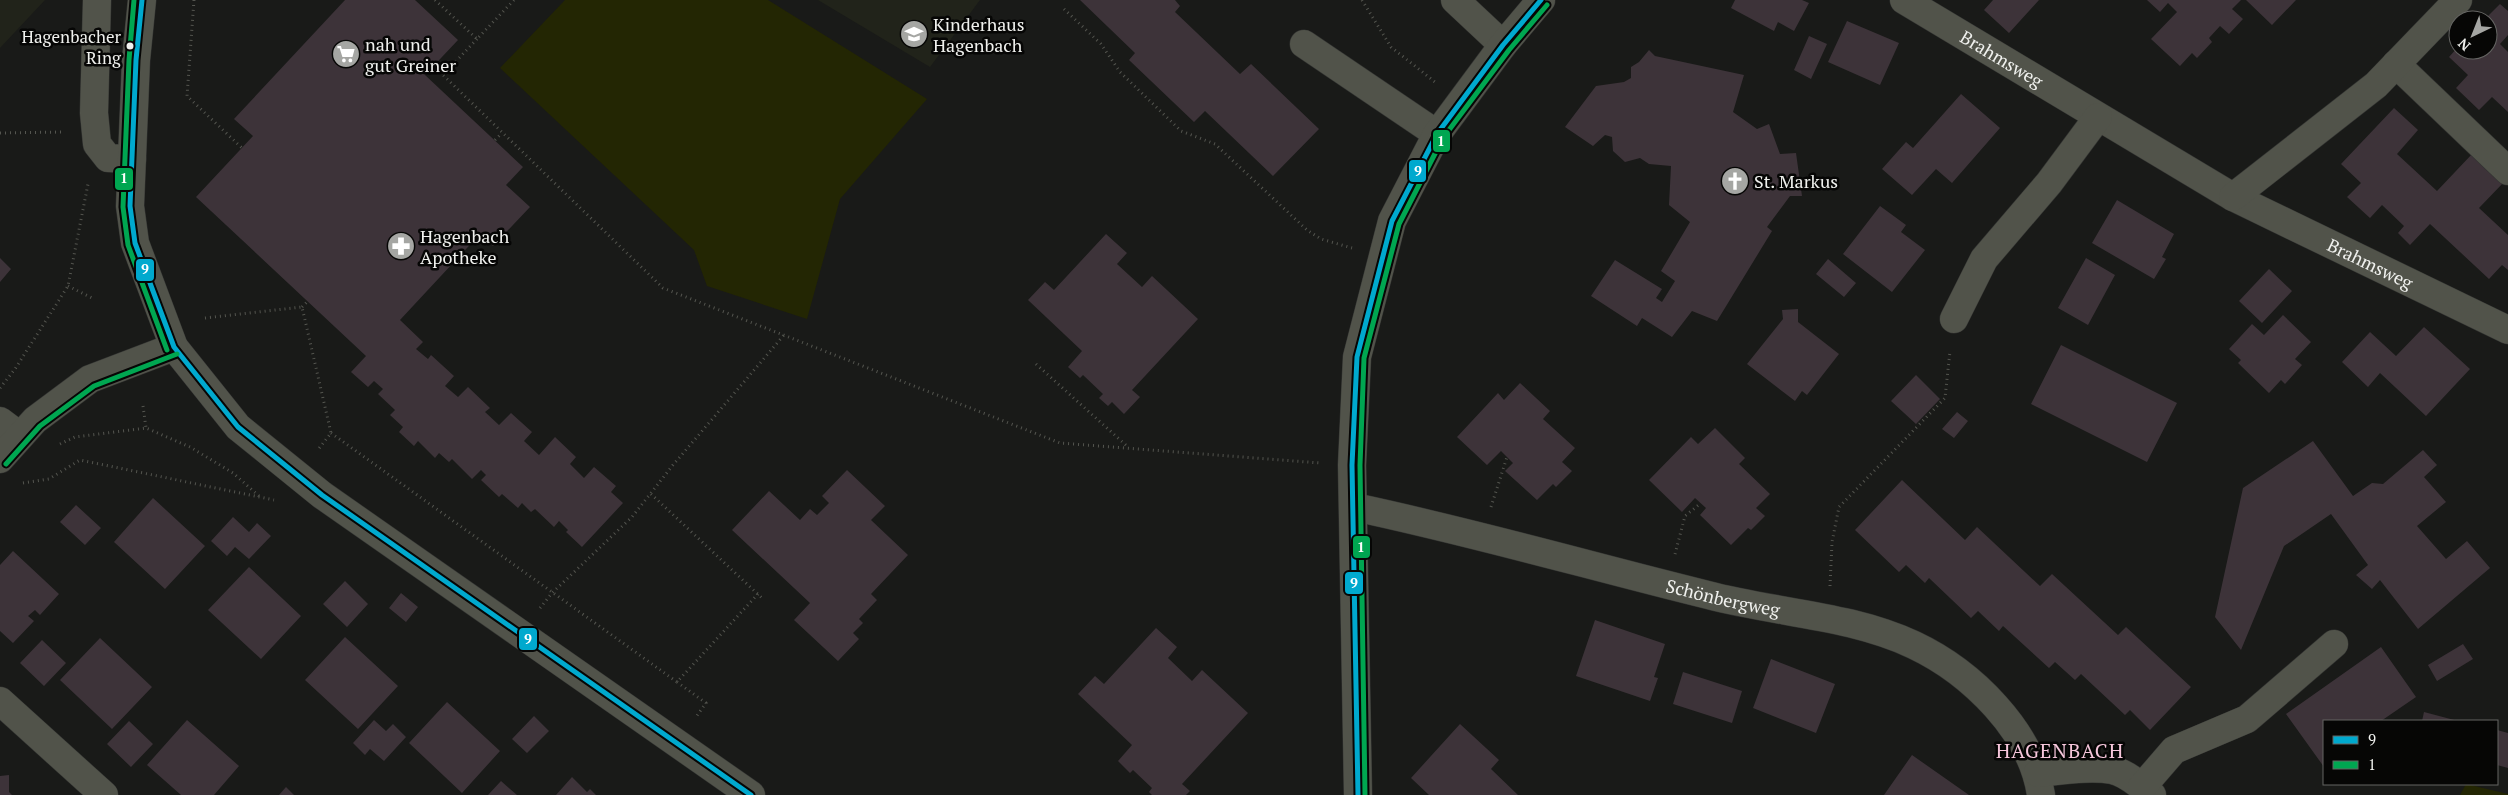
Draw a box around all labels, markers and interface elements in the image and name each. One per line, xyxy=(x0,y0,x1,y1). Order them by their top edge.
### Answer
north arrow xyxy=(2448,10,2498,60)
place label: Kinderhaus Hagenbach xyxy=(933,12,1024,57)
school or university icon: Kinderhaus Hagenbach xyxy=(899,19,929,49)
place label: Hagenbacher Ring xyxy=(22,25,122,69)
street label: Brahmsweg xyxy=(1956,25,2048,93)
place label: nah und gut Greiner xyxy=(365,32,456,77)
text: N xyxy=(2453,34,2474,55)
supermarket icon: nah und gut Greiner xyxy=(331,39,361,69)
marker: Hagenbacher Ring xyxy=(125,41,135,51)
line badge: 1 xyxy=(1432,129,1451,153)
text: 1 xyxy=(1437,131,1445,150)
line badge: 9 xyxy=(1408,159,1427,183)
text: 9 xyxy=(1414,161,1422,180)
church icon: St. Markus xyxy=(1720,166,1750,196)
line badge: 1 xyxy=(114,167,134,191)
text: 1 xyxy=(120,168,128,187)
place label: St. Markus xyxy=(1754,169,1838,193)
place label: Hagenbach Apotheke xyxy=(420,224,510,269)
pharmacy icon: Hagenbach Apotheke xyxy=(386,231,416,261)
street label: Brahmsweg xyxy=(2323,232,2418,295)
line badge: 9 xyxy=(135,258,155,282)
text: 9 xyxy=(141,259,149,278)
line badge: 1 xyxy=(1352,535,1371,559)
text: 1 xyxy=(1357,537,1365,556)
line badge: 9 xyxy=(1344,571,1364,595)
text: 9 xyxy=(1350,573,1358,592)
street label: Schönbergweg xyxy=(1664,573,1782,622)
line badge: 9 xyxy=(518,627,538,651)
text: 9 xyxy=(524,629,532,648)
legend xyxy=(2323,720,2498,785)
text: 9 xyxy=(2368,729,2376,749)
district label: HAGENBACH xyxy=(1996,737,2124,764)
text: 1 xyxy=(2368,754,2376,774)

